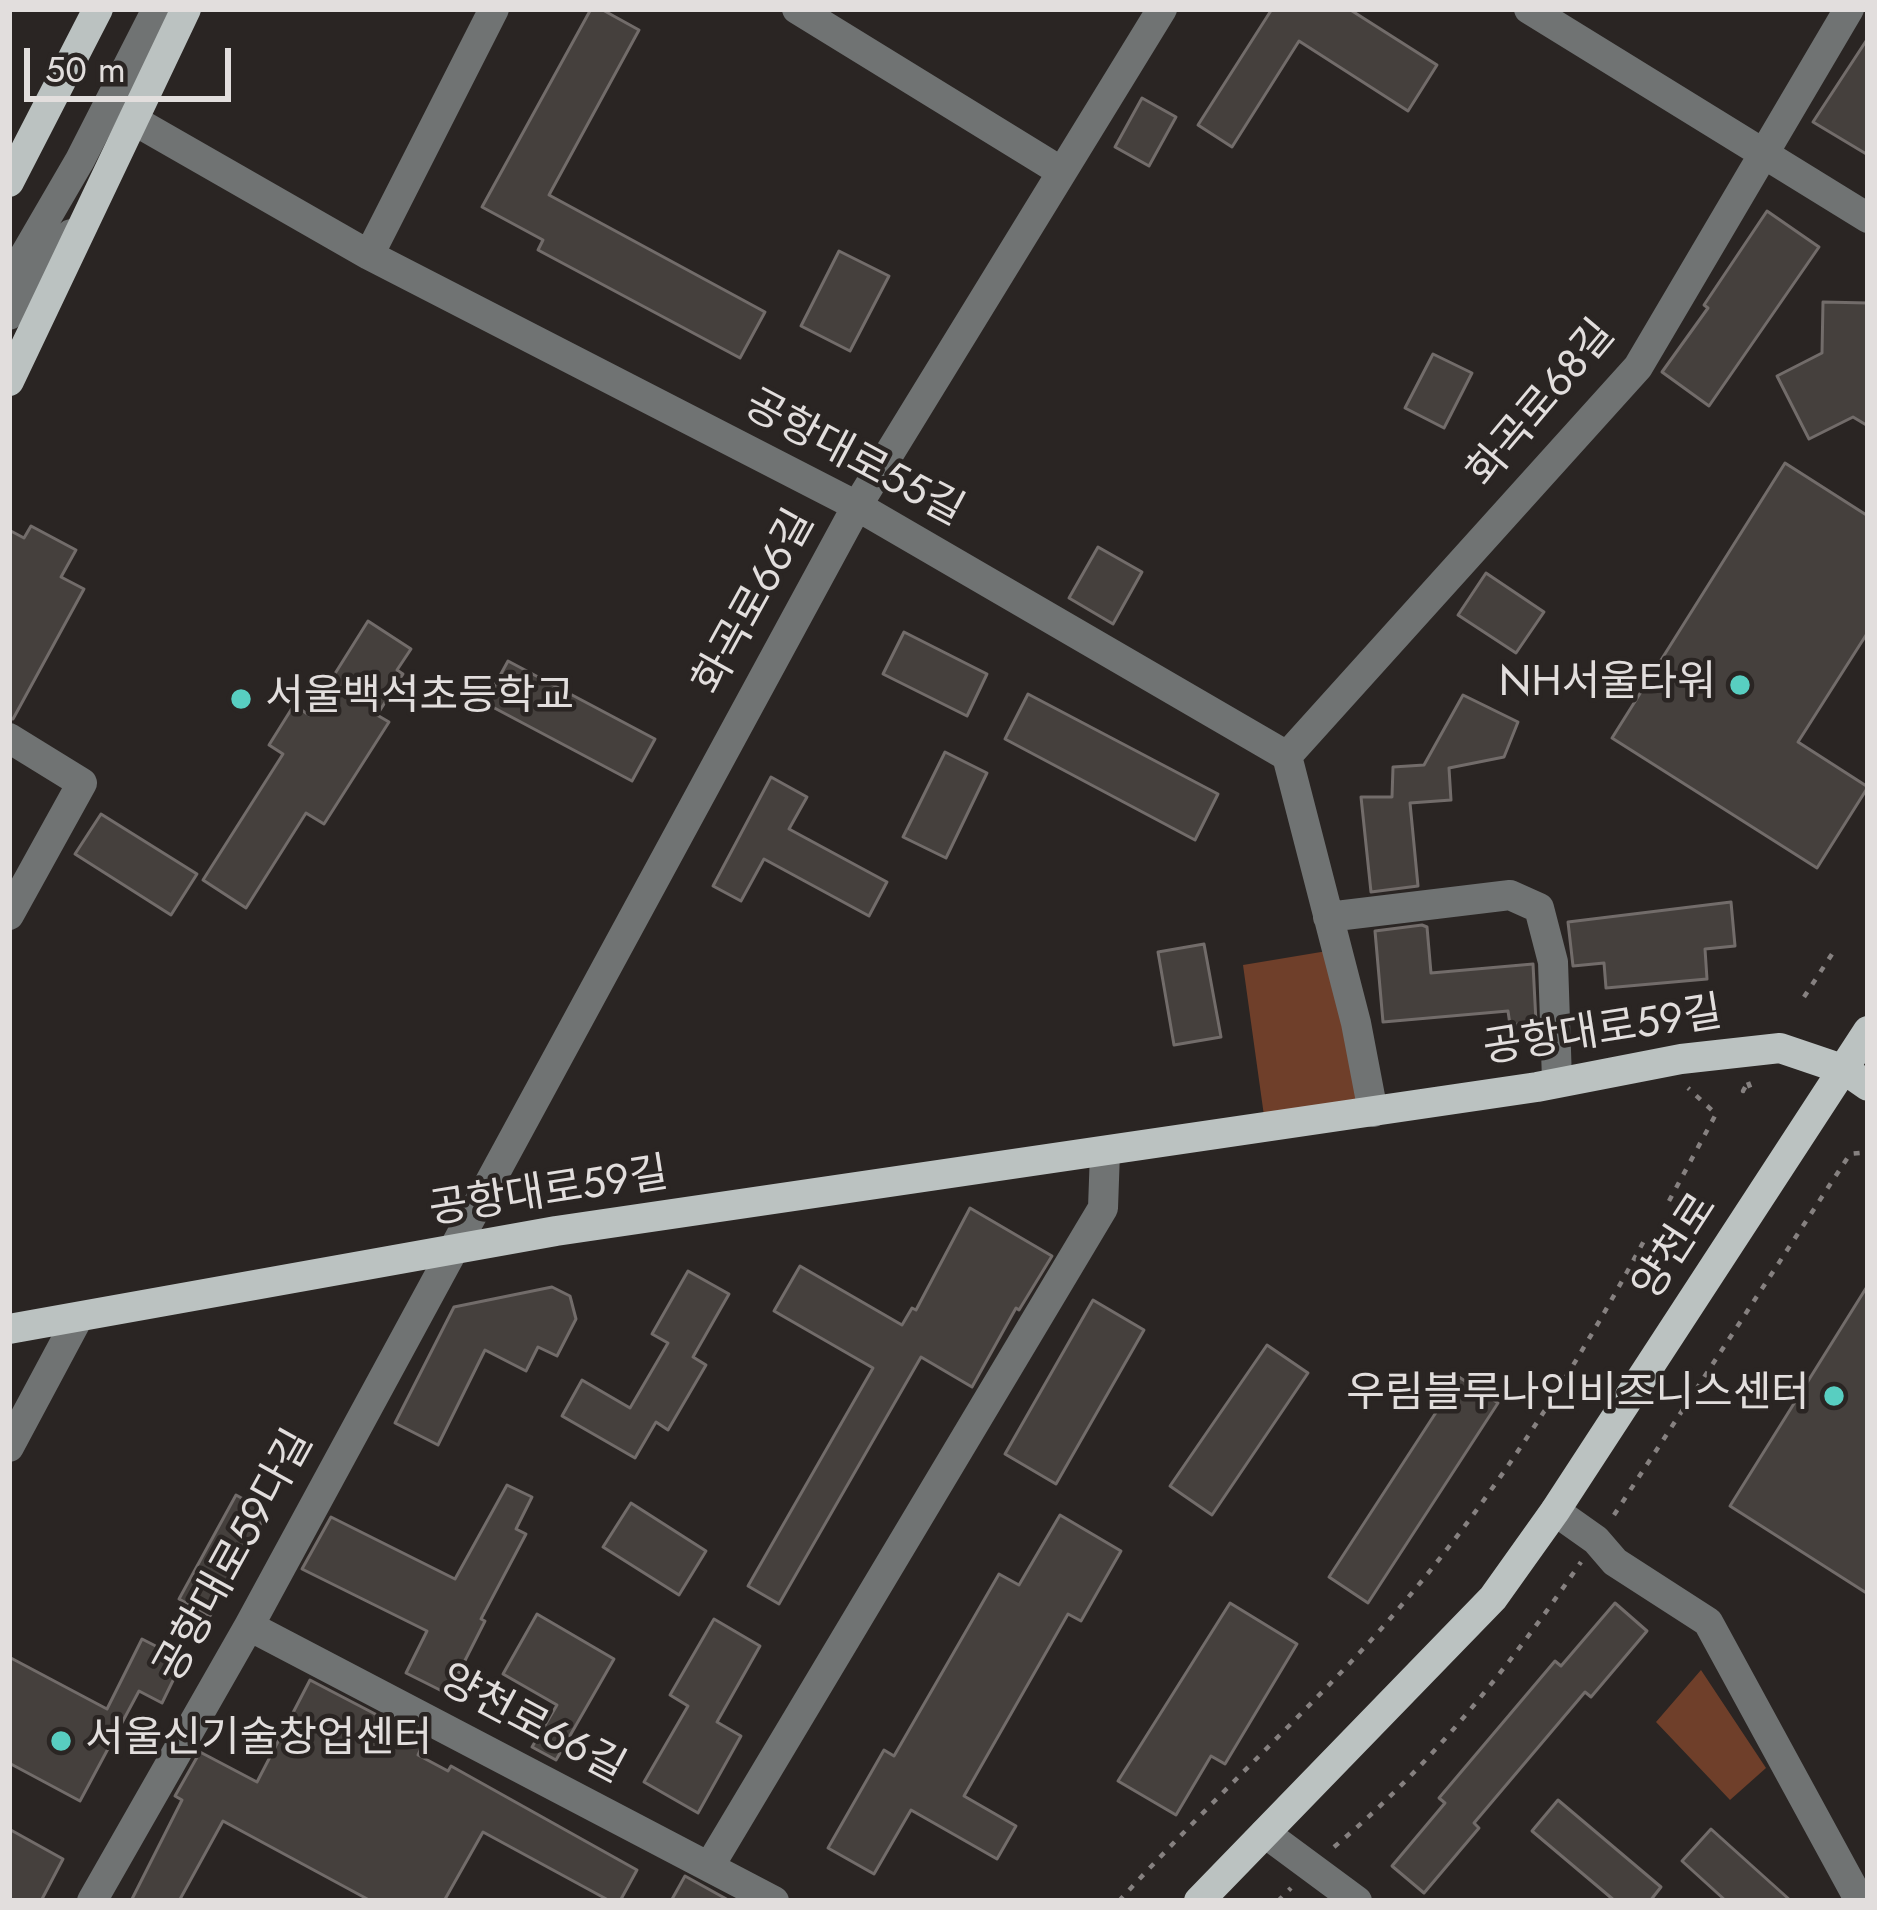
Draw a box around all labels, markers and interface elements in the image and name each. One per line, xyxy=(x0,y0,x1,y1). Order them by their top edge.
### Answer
scale bar xyxy=(30,24,237,98)
text: 50 m xyxy=(45,43,126,95)
street label: 화곡로68길 xyxy=(1459,312,1627,498)
street label: 공항대로55길 xyxy=(735,381,971,539)
street label: 화곡로66길 xyxy=(685,502,827,704)
place label: NH서울타워 xyxy=(1499,660,1716,710)
marker: NH서울타워 xyxy=(1727,672,1753,698)
place label: 서울백석초등학교 xyxy=(265,674,574,724)
marker: 서울백석초등학교 xyxy=(228,686,254,712)
street label: 공항대로59길 xyxy=(1480,989,1726,1077)
street label: 공항대로59길 xyxy=(426,1150,672,1238)
street label: 양천로 xyxy=(1624,1186,1730,1310)
place label: 우림블루나인비즈니스센터 xyxy=(1346,1371,1810,1421)
marker: 우림블루나인비즈니스센터 xyxy=(1821,1383,1847,1409)
street label: 공항대로59다길 xyxy=(146,1422,326,1692)
street label: 양천로66길 xyxy=(430,1656,632,1796)
place label: 서울신기술창업센터 xyxy=(85,1716,433,1766)
marker: 서울신기술창업센터 xyxy=(48,1728,74,1754)

